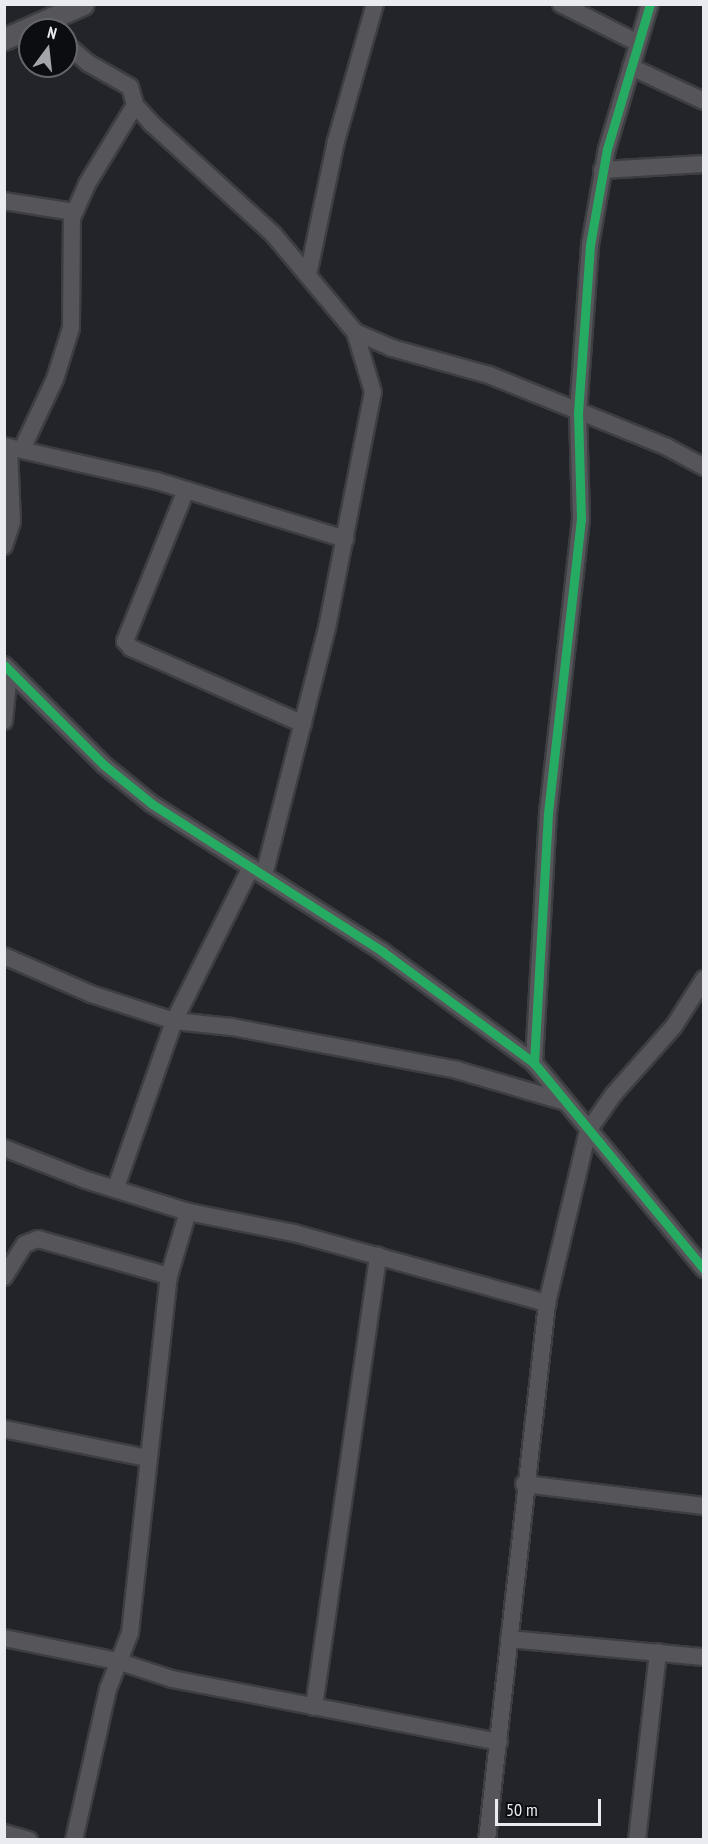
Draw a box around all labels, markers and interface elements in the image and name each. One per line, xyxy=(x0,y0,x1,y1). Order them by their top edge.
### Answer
north arrow xyxy=(18,18,78,78)
text: N xyxy=(45,22,59,43)
scale bar xyxy=(498,1787,604,1825)
text: 50 m xyxy=(506,1798,538,1821)

